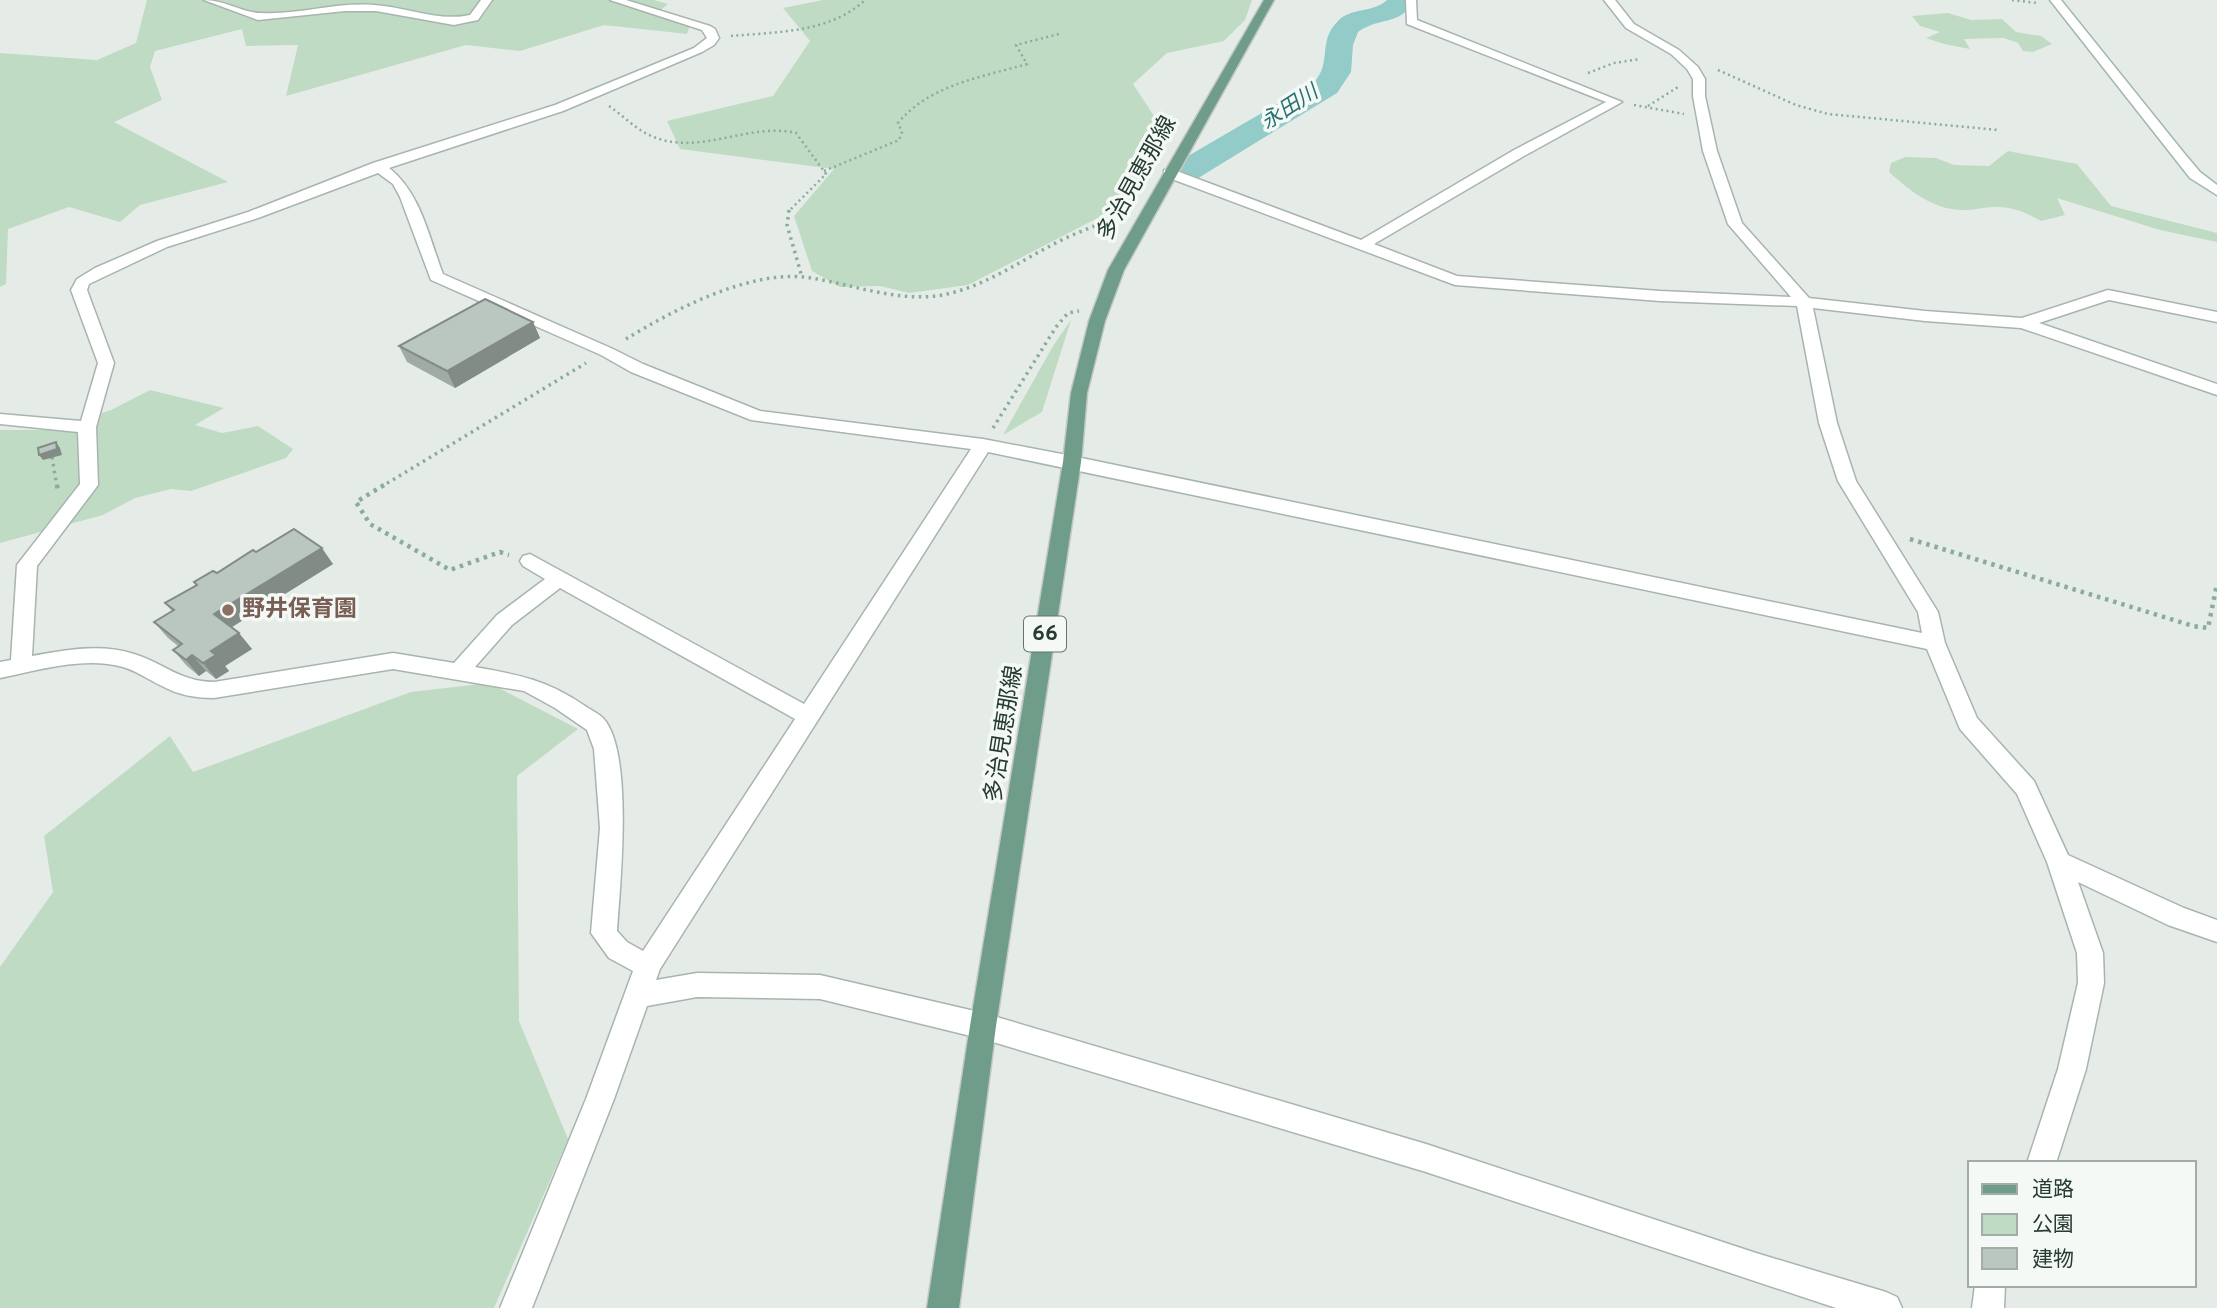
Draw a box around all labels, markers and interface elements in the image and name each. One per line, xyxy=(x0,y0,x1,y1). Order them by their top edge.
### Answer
water label: 永田川 xyxy=(1256,78,1325,136)
street label: 多治見恵那線 xyxy=(1092,112,1184,246)
place label: 野井保育園 xyxy=(242,596,357,625)
marker: 野井保育園 xyxy=(220,602,236,618)
road number: 66 xyxy=(1024,616,1066,652)
street label: 多治見恵那線 xyxy=(980,664,1030,804)
legend xyxy=(1968,1161,2196,1287)
text: 道路 xyxy=(2032,1177,2074,1204)
text: 公園 xyxy=(2032,1212,2074,1239)
text: 建物 xyxy=(2032,1247,2074,1274)

